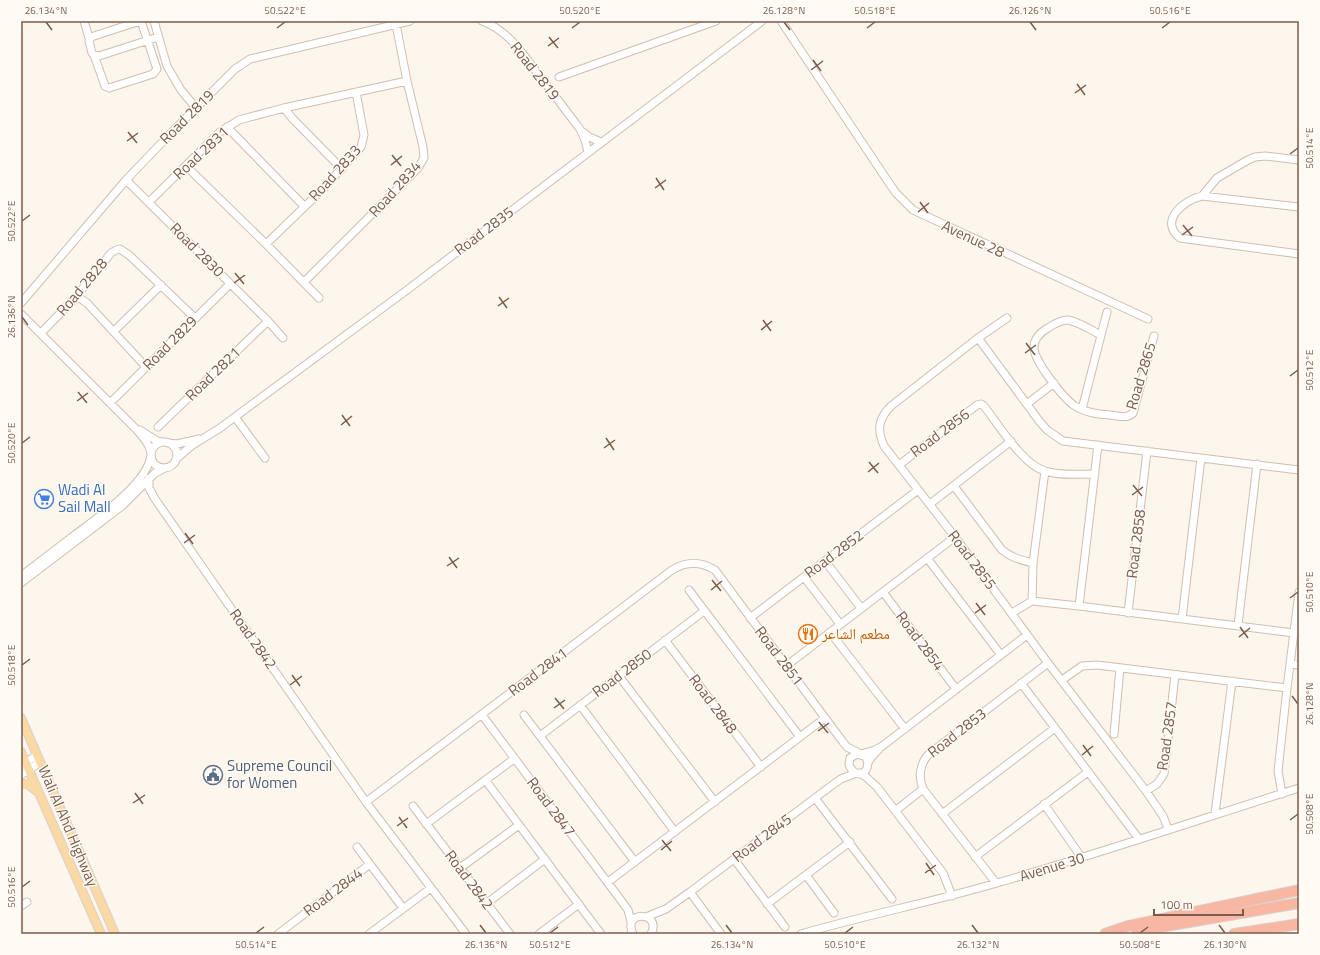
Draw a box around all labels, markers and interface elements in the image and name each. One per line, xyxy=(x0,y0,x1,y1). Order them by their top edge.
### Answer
text: 26.134°N xyxy=(25,3,67,18)
text: 50.522°E xyxy=(264,3,306,18)
text: 50.520°E xyxy=(559,3,601,18)
text: 26.128°N xyxy=(763,3,805,18)
text: 50.518°E xyxy=(854,3,896,18)
text: 26.126°N xyxy=(1009,3,1051,18)
text: 50.516°E xyxy=(1149,3,1191,18)
street label: Road 2819 xyxy=(505,36,566,105)
street label: Road 2819 xyxy=(154,84,219,149)
street label: Road 2831 xyxy=(167,121,234,185)
text: 50.514°E xyxy=(1302,127,1317,169)
street label: Road 2833 xyxy=(303,139,366,206)
street label: Road 2834 xyxy=(363,155,426,222)
text: 50.522°E xyxy=(4,200,19,242)
street label: Road 2835 xyxy=(449,201,518,261)
street label: Avenue 28 xyxy=(938,214,1008,263)
street label: Road 2830 xyxy=(165,217,230,282)
street label: Road 2828 xyxy=(51,253,113,321)
text: 26.136°N xyxy=(4,296,19,338)
street label: Road 2829 xyxy=(137,310,202,375)
street label: Road 2865 xyxy=(1119,339,1162,412)
street label: Road 2821 xyxy=(180,341,246,406)
text: 50.512°E xyxy=(1302,349,1317,391)
street label: Road 2856 xyxy=(905,403,974,463)
text: 50.520°E xyxy=(4,422,19,464)
place label: Wadi Al Sail Mall xyxy=(58,478,111,518)
supermarket icon: Wadi Al Sail Mall xyxy=(33,488,55,510)
street label: Road 2858 xyxy=(1120,508,1151,580)
street label: Road 2852 xyxy=(799,524,868,584)
street label: Road 2855 xyxy=(942,525,1002,594)
text: 50.510°E xyxy=(1302,571,1317,613)
street label: Road 2842 xyxy=(224,604,283,674)
street label: Road 2854 xyxy=(890,606,950,675)
street label: Road 2851 xyxy=(749,621,809,690)
place label: مطعم الشاعر xyxy=(821,622,890,645)
restaurant icon: مطعم الشاعر xyxy=(797,623,819,645)
street label: Road 2841 xyxy=(503,642,572,702)
street label: Road 2850 xyxy=(587,643,656,703)
text: 50.518°E xyxy=(4,644,19,686)
street label: Road 2848 xyxy=(683,669,743,738)
text: 26.128°N xyxy=(1302,683,1317,725)
street label: Road 2857 xyxy=(1150,700,1183,772)
street label: Road 2853 xyxy=(922,702,991,763)
place label: Supreme Council for Women xyxy=(227,754,332,794)
street label: Wali Al Ahd Highway xyxy=(33,762,104,890)
public building icon: Supreme Council for Women xyxy=(202,764,224,786)
street label: Road 2847 xyxy=(521,772,581,841)
text: 50.508°E xyxy=(1302,793,1317,835)
street label: Road 2845 xyxy=(727,808,796,868)
street label: Road 2842 xyxy=(439,845,499,914)
street label: Avenue 30 xyxy=(1016,846,1087,887)
street label: Road 2844 xyxy=(298,862,367,922)
text: 50.516°E xyxy=(4,866,19,908)
scale bar xyxy=(1154,891,1243,917)
text: 100 m xyxy=(1160,895,1193,914)
text: 50.514°E xyxy=(235,937,277,952)
text: 26.136°N xyxy=(465,937,507,952)
text: 50.512°E xyxy=(529,937,571,952)
text: 26.134°N xyxy=(711,937,753,952)
text: 50.510°E xyxy=(824,937,866,952)
text: 26.132°N xyxy=(957,937,999,952)
text: 50.508°E xyxy=(1119,937,1161,952)
text: 26.130°N xyxy=(1204,937,1246,952)

